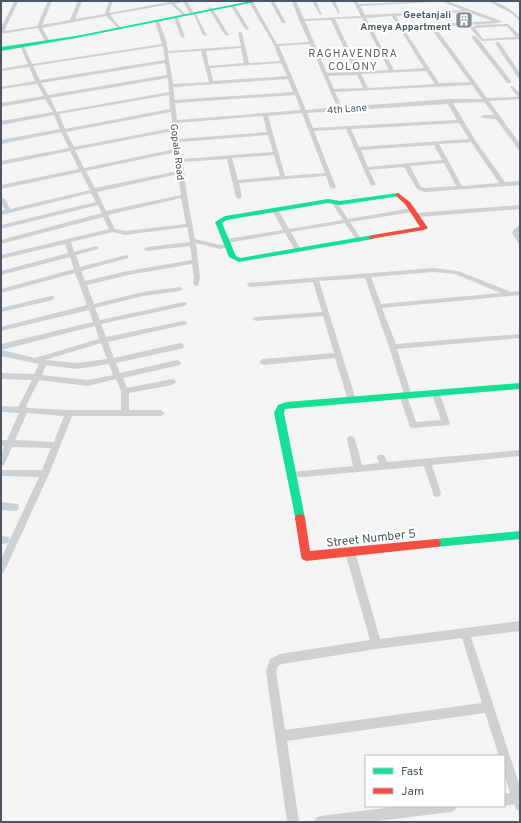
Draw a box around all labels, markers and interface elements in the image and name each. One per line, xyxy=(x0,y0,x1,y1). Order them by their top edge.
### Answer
place label: Geetanjali Ameya Appartment xyxy=(360,9,451,34)
building icon: Geetanjali Ameya Appartment xyxy=(454,10,474,30)
district label: RAGHAVENDRA COLONY xyxy=(308,47,398,74)
street label: 4th Lane xyxy=(327,102,367,117)
street label: Gopala Road xyxy=(167,123,186,181)
street label: Street Number 5 xyxy=(326,526,417,552)
legend xyxy=(365,755,505,807)
text: Fast xyxy=(401,764,423,780)
text: Jam xyxy=(401,784,424,800)

